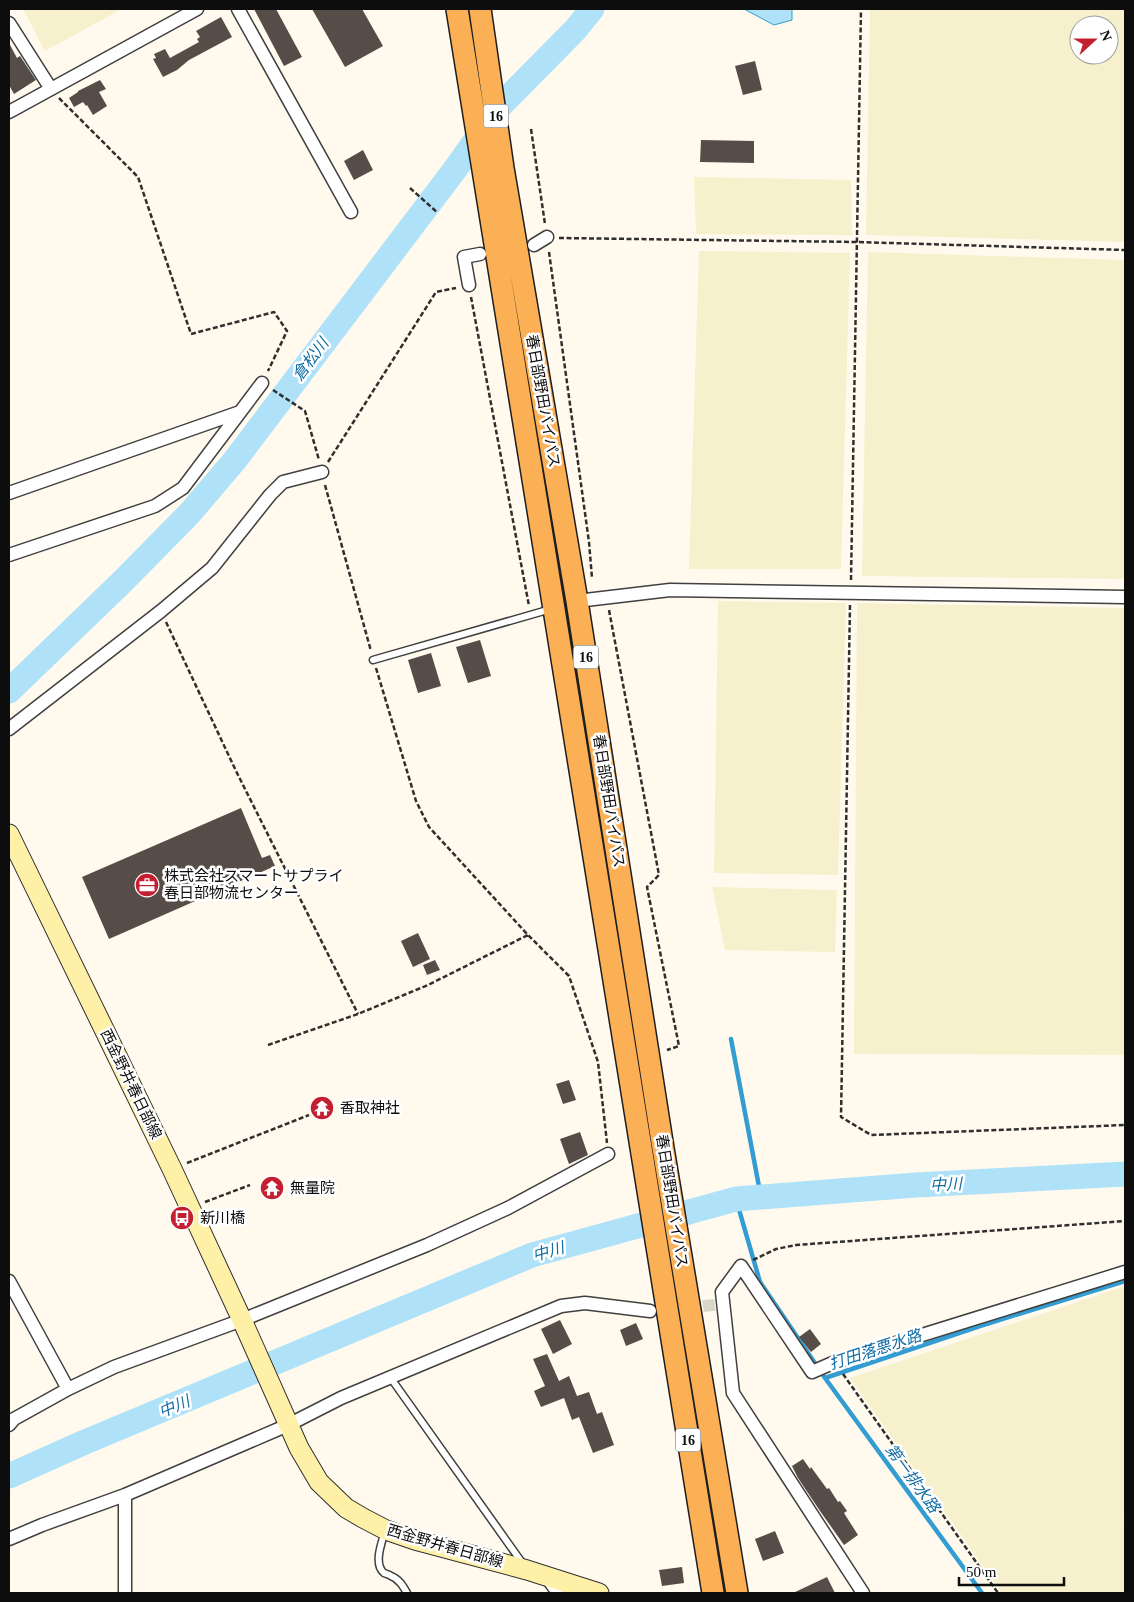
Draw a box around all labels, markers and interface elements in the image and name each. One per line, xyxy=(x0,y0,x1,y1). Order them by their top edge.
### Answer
north arrow xyxy=(1069,15,1119,65)
text: N xyxy=(1097,28,1114,43)
road number: 16 xyxy=(484,104,508,128)
water label: 倉松川 xyxy=(289,333,333,384)
street label: 春日部野田バイパス xyxy=(523,333,563,469)
road number: 16 xyxy=(574,646,598,669)
street label: 春日部野田バイパス xyxy=(591,733,627,869)
place label: 株式会社スマートサプライ 春日部物流センター xyxy=(164,868,344,901)
office icon: 株式会社スマートサプライ 春日部物流センター xyxy=(134,872,160,898)
street label: 西金野井春日部線 xyxy=(98,1026,165,1141)
temple icon: 香取神社 xyxy=(309,1095,335,1121)
place label: 香取神社 xyxy=(340,1100,400,1116)
street label: 春日部野田バイパス xyxy=(654,1133,690,1269)
temple icon: 無量院 xyxy=(259,1175,285,1201)
water label: 中川 xyxy=(930,1175,964,1194)
place label: 無量院 xyxy=(290,1180,335,1196)
bus stop icon: 新川橋 xyxy=(169,1205,195,1231)
place label: 新川橋 xyxy=(200,1210,245,1226)
water label: 中川 xyxy=(530,1238,568,1264)
water label: 打田落悪水路 xyxy=(827,1326,925,1372)
water label: 中川 xyxy=(156,1392,194,1421)
road number: 16 xyxy=(676,1428,700,1452)
water label: 第一排水路 xyxy=(882,1441,944,1517)
street label: 西金野井春日部線 xyxy=(385,1521,505,1570)
scale bar xyxy=(959,1554,1064,1586)
text: 50 m xyxy=(966,1564,997,1580)

